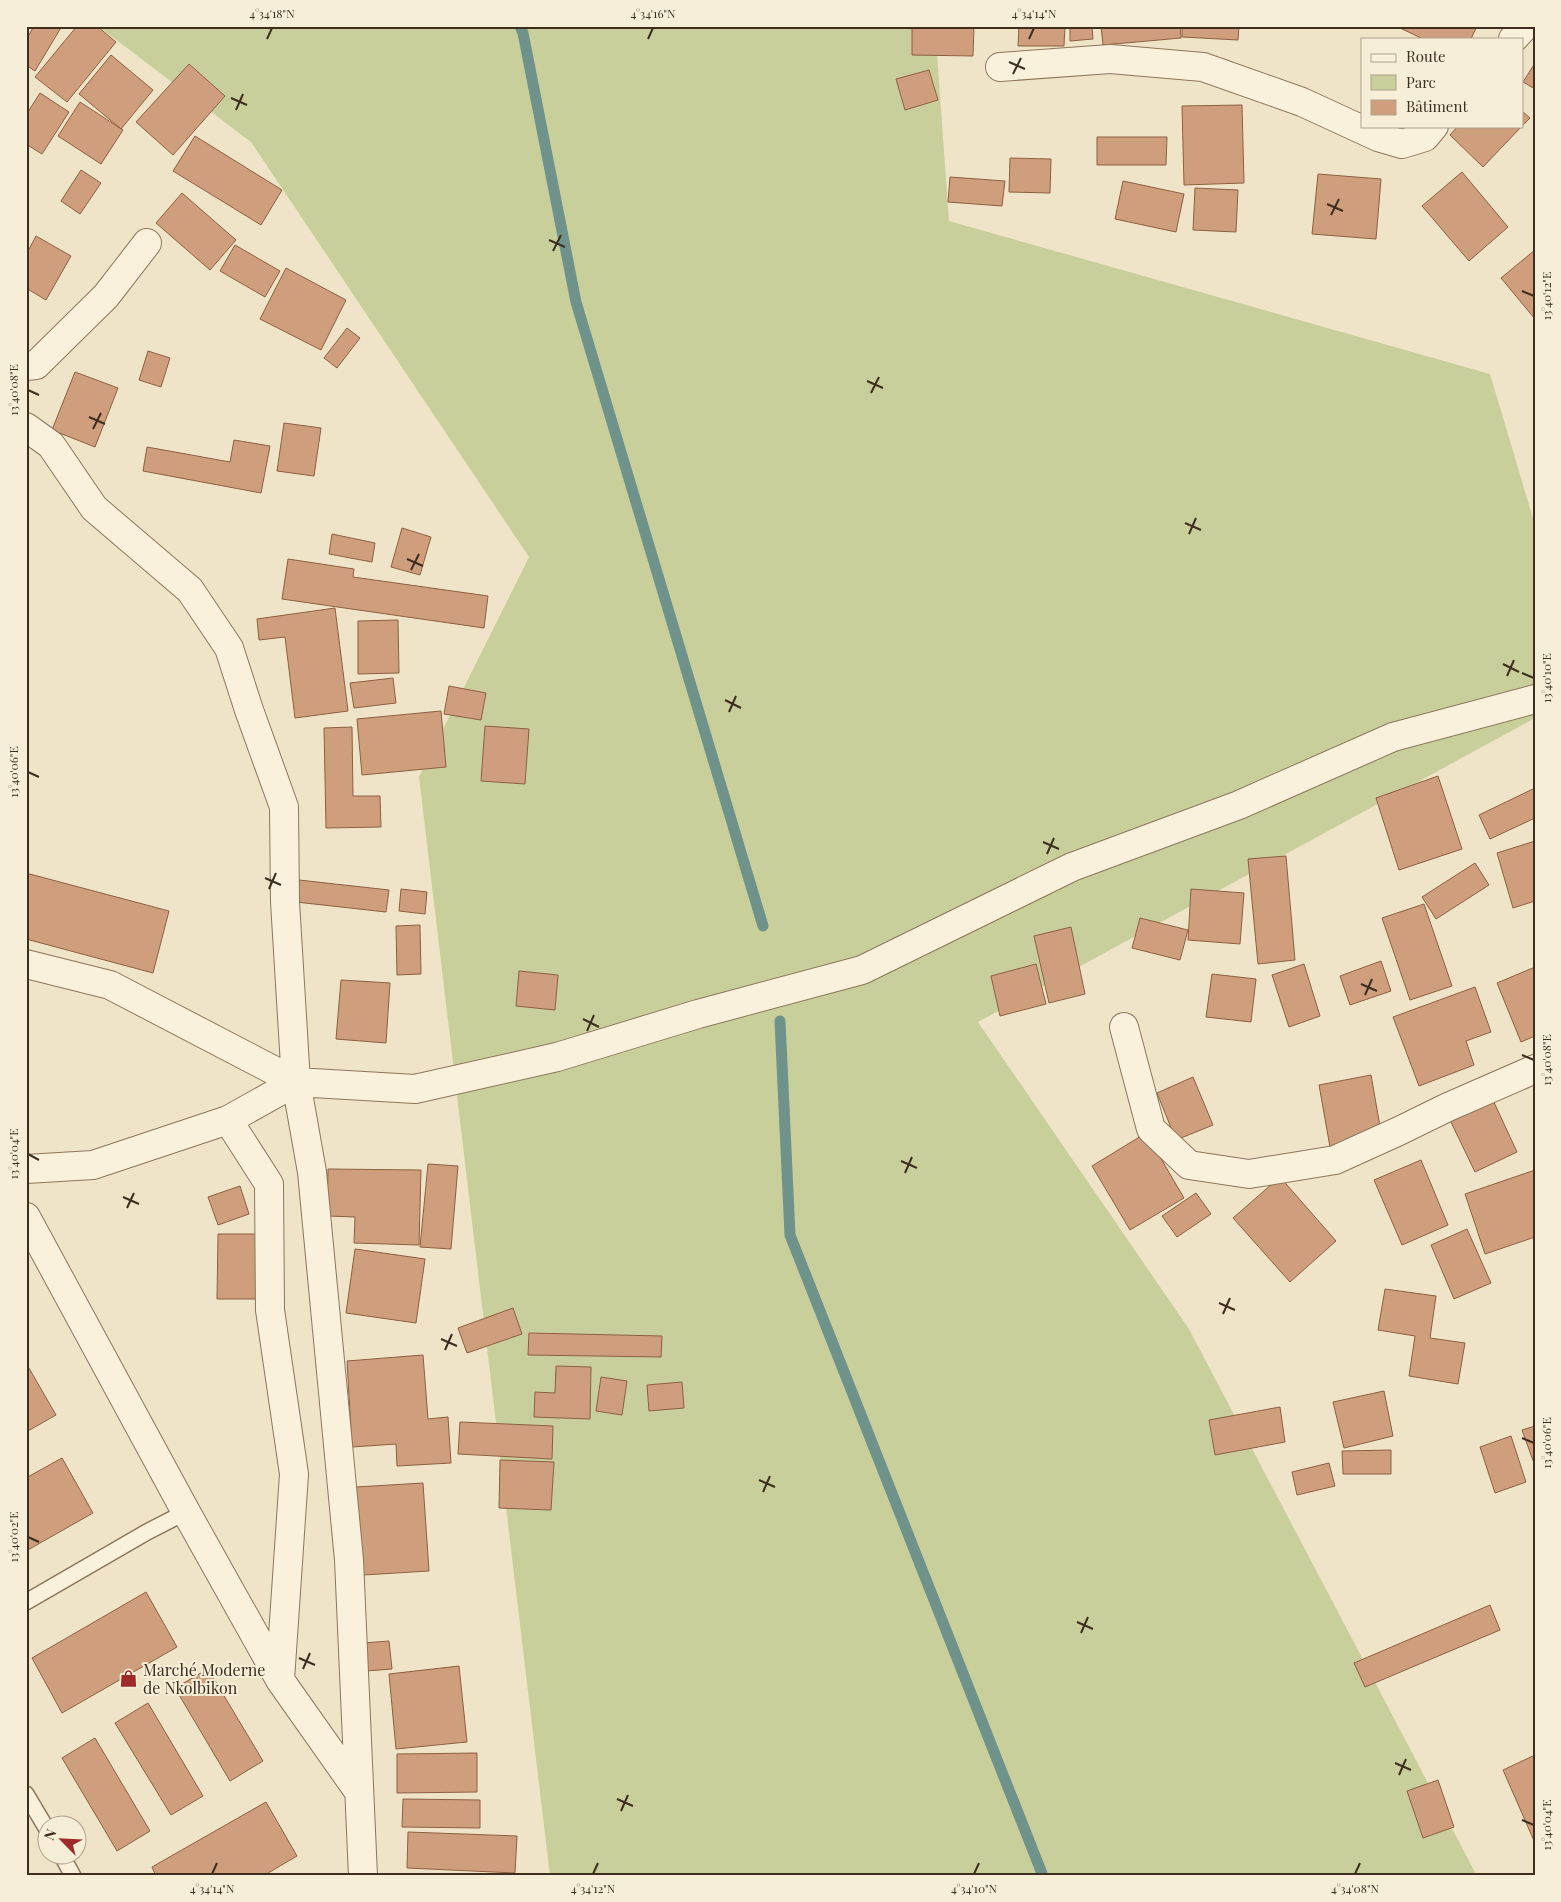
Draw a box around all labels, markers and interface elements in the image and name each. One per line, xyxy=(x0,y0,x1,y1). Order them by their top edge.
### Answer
text: 4°34'18"N xyxy=(249,5,295,21)
text: 4°34'16"N xyxy=(630,5,676,21)
text: 4°34'14"N xyxy=(1012,5,1057,21)
legend xyxy=(1361,38,1524,128)
text: Route xyxy=(1406,46,1446,66)
text: Parc xyxy=(1406,72,1436,92)
text: Bâtiment xyxy=(1406,96,1468,116)
text: 13°40'12"E xyxy=(1538,272,1554,320)
text: 13°40'08"E xyxy=(5,364,21,416)
text: 13°40'10"E xyxy=(1538,653,1554,703)
text: 13°40'06"E xyxy=(5,746,21,798)
text: 13°40'08"E xyxy=(1538,1034,1554,1086)
text: 13°40'04"E xyxy=(5,1128,21,1180)
text: 13°40'06"E xyxy=(1538,1417,1554,1469)
text: 13°40'02"E xyxy=(5,1512,21,1562)
place label: Marché Moderne de Nkolbikon xyxy=(143,1659,265,1698)
shop icon: Marché Moderne de Nkolbikon xyxy=(119,1668,139,1688)
text: 13°40'04"E xyxy=(1538,1799,1554,1851)
north arrow xyxy=(38,1814,88,1864)
text: N xyxy=(39,1826,60,1843)
text: 4°34'14"N xyxy=(190,1880,235,1896)
text: 4°34'12"N xyxy=(571,1880,616,1896)
text: 4°34'10"N xyxy=(951,1880,998,1896)
text: 4°34'08"N xyxy=(1331,1880,1379,1896)

